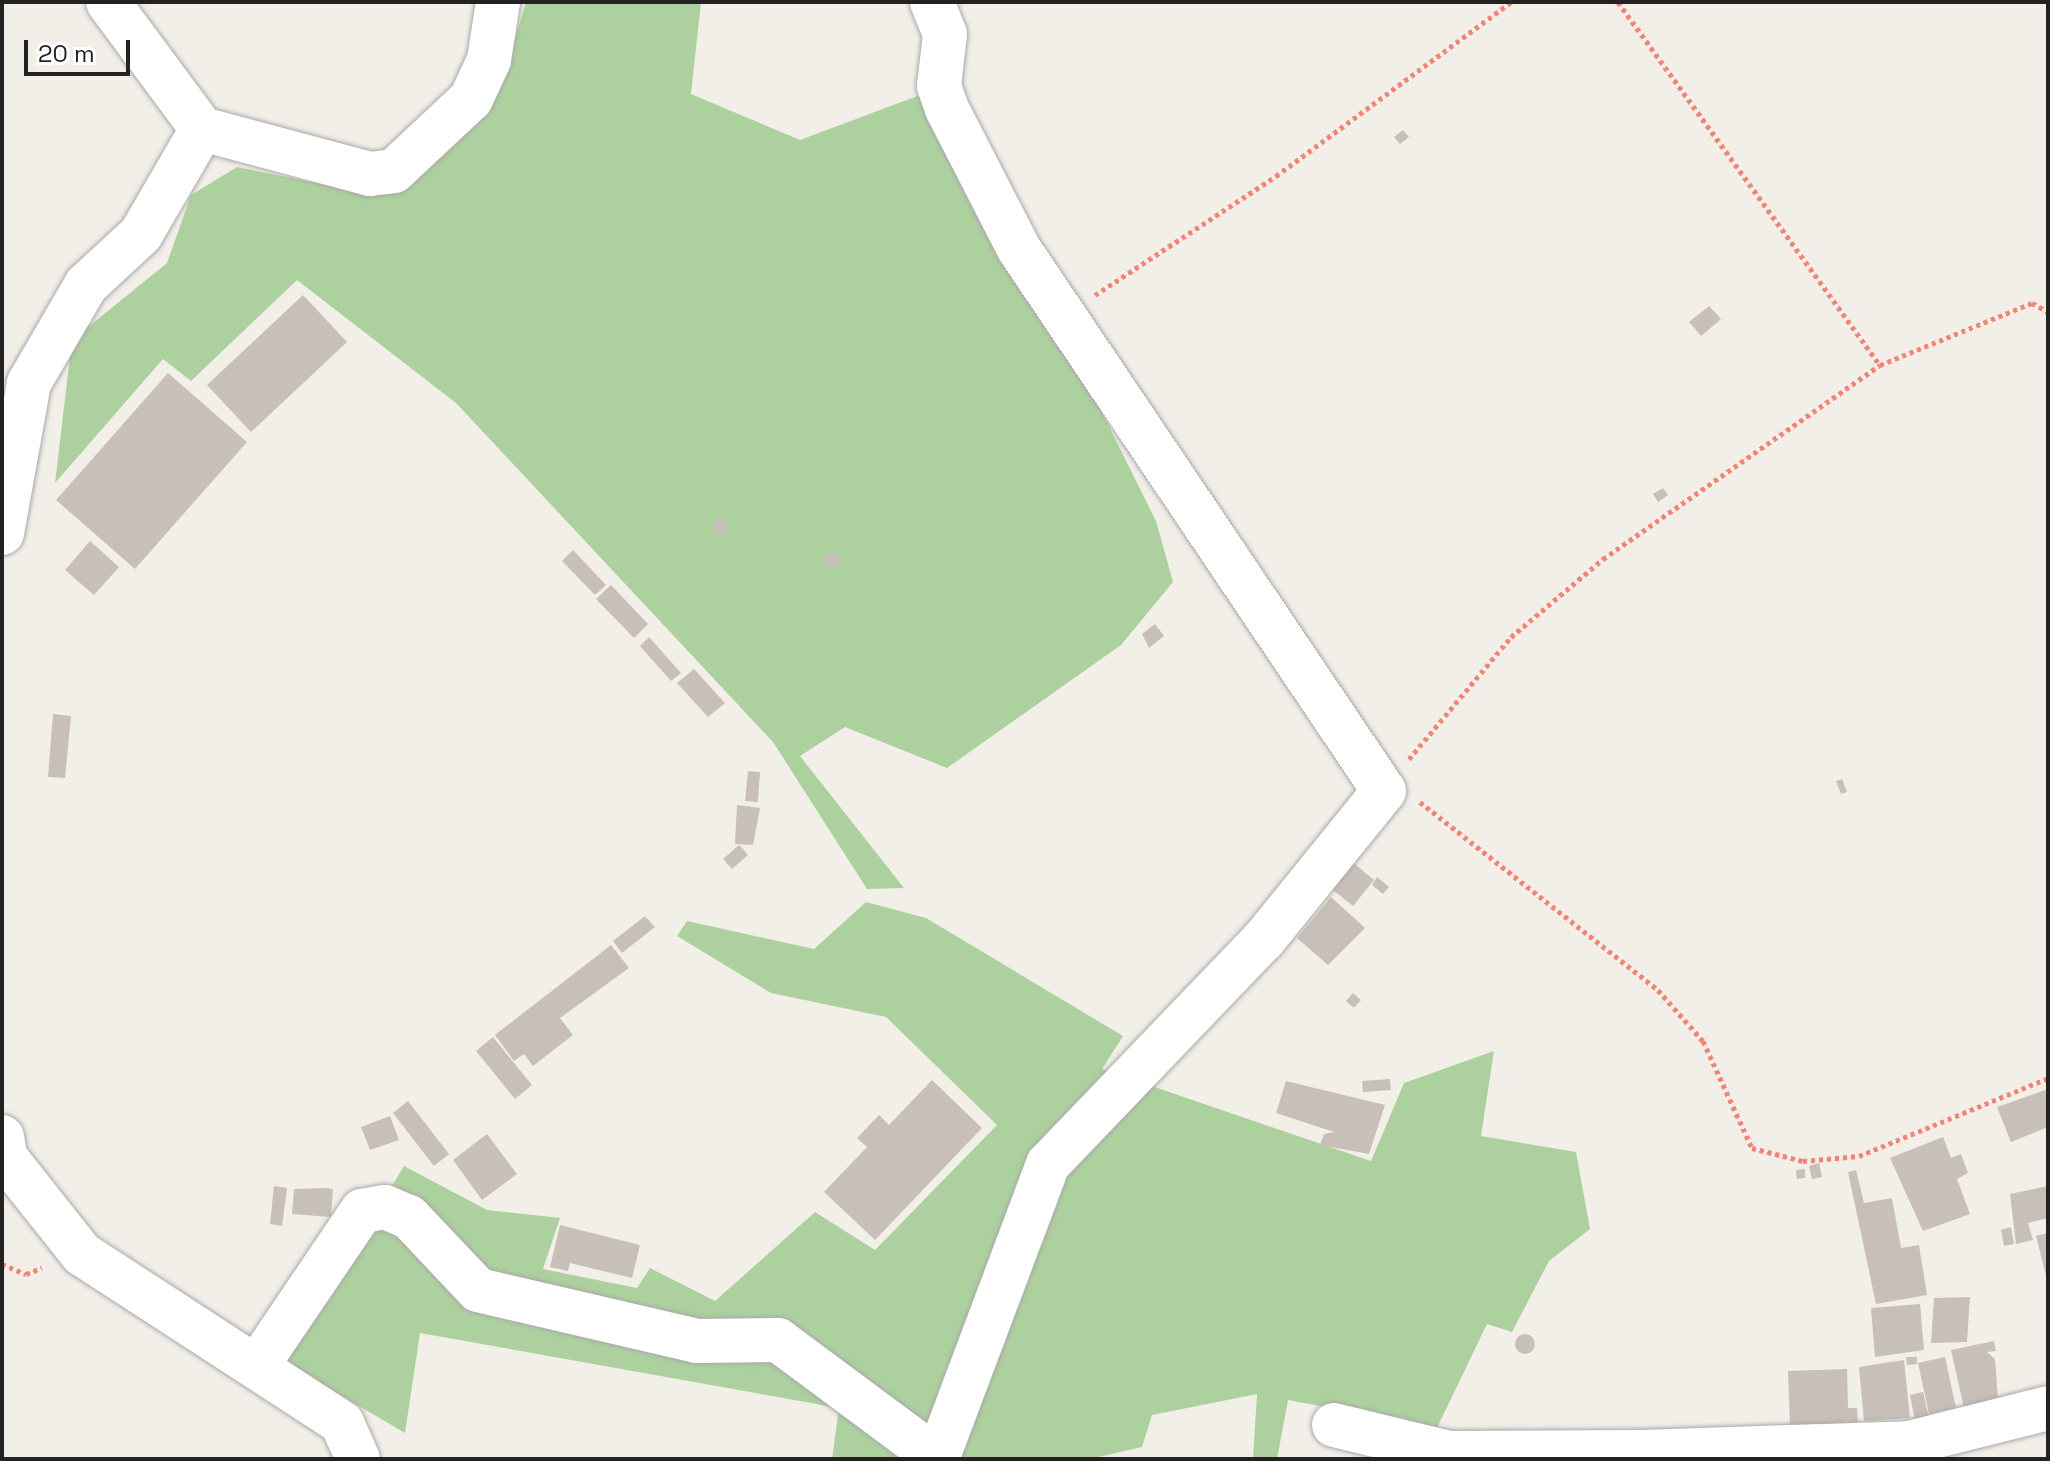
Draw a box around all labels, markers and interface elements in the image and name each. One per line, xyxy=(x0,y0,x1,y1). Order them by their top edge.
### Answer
scale bar xyxy=(28,24,134,74)
text: 20 m xyxy=(38,38,95,69)

